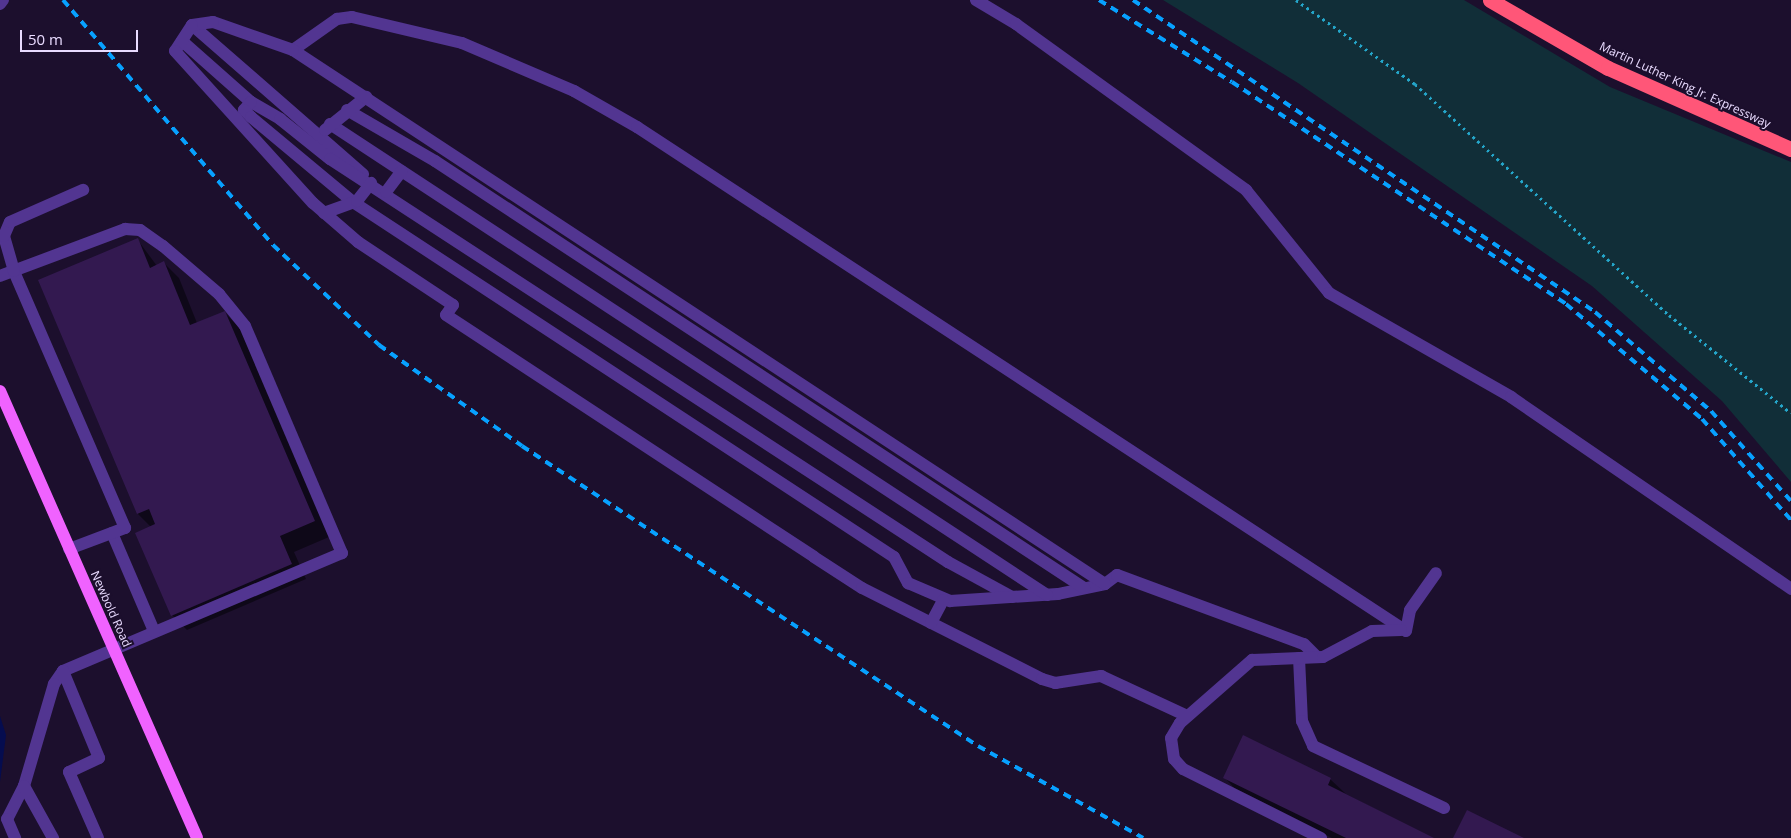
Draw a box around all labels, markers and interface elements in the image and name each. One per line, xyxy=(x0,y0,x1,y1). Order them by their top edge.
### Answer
scale bar xyxy=(22,20,140,52)
text: 50 m xyxy=(28,29,63,49)
street label: Martin Luther King Jr. Expressway xyxy=(1597,39,1773,131)
street label: Newbold Road xyxy=(88,569,134,649)

